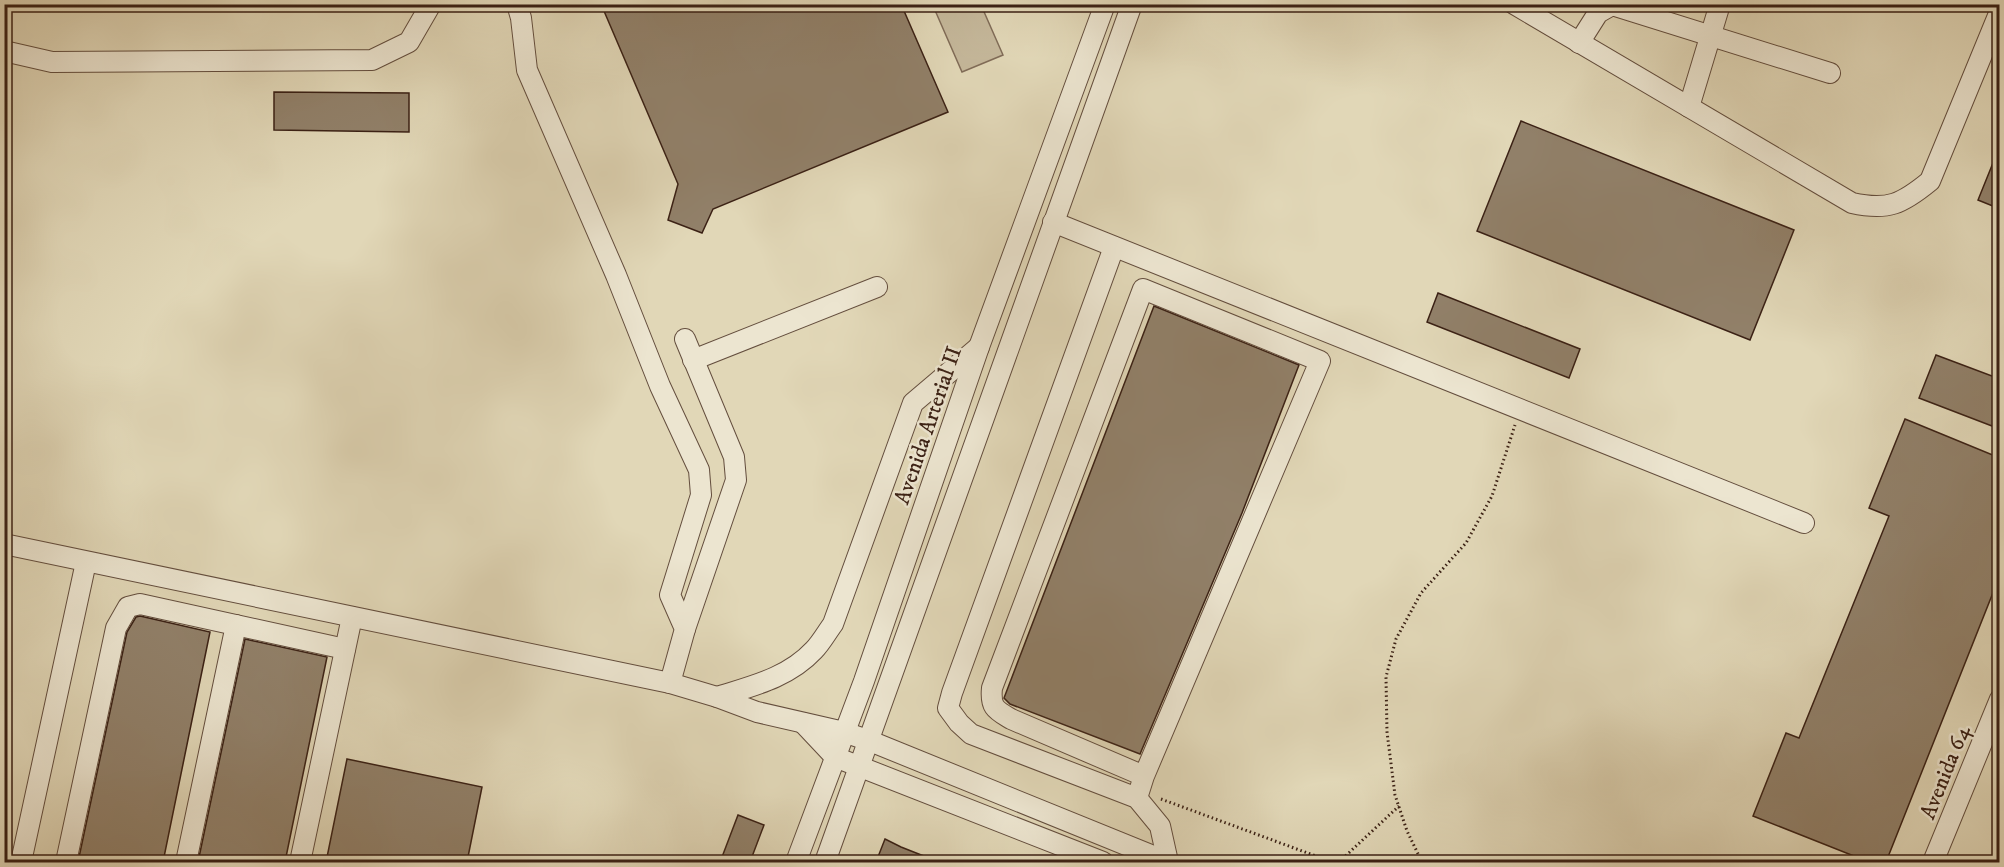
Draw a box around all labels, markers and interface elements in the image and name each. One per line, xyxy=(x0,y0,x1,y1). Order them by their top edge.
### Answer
street label: Avenida Arterial II xyxy=(889,343,968,508)
street label: Avenida 64 xyxy=(1914,721,1977,823)

